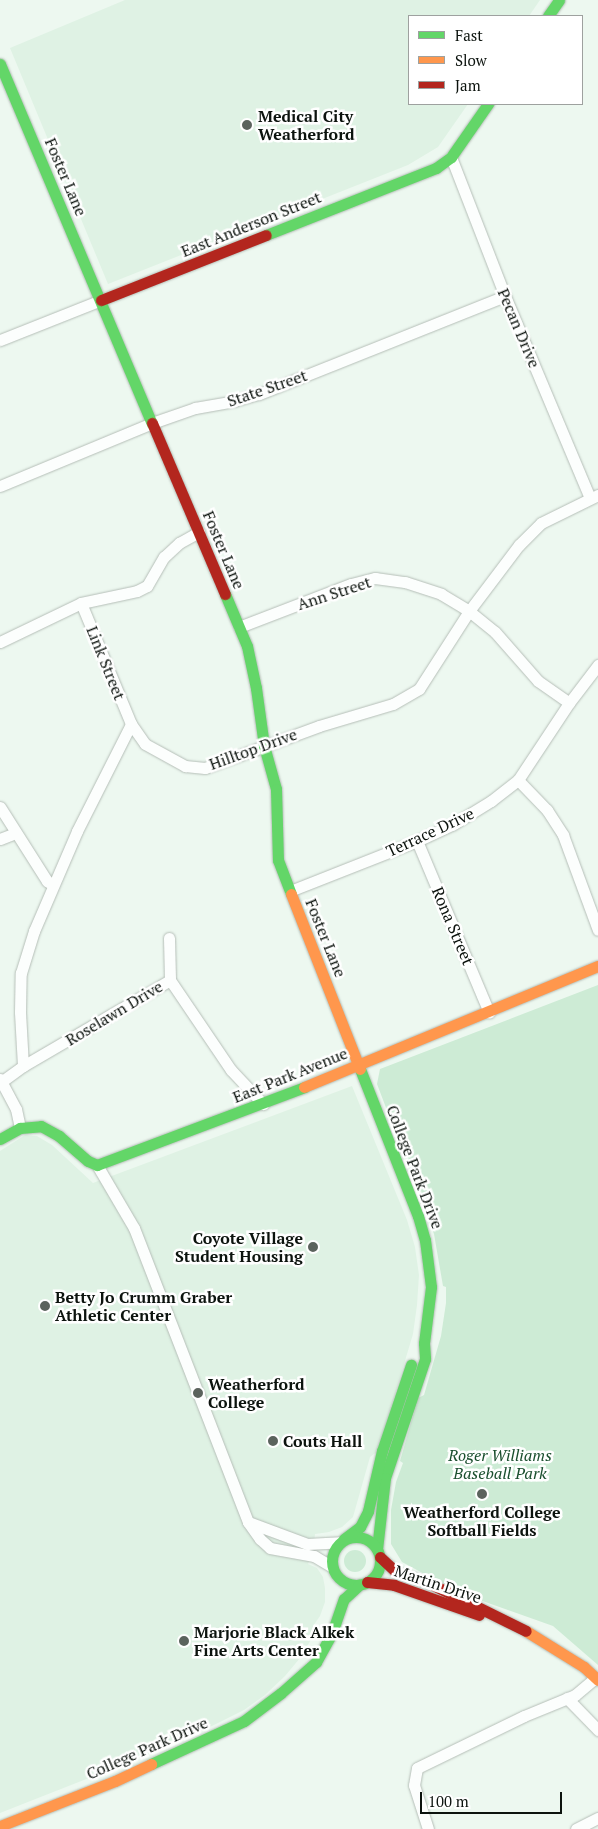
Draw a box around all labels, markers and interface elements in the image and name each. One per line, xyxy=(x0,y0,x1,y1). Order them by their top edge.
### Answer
legend xyxy=(408,15,583,105)
text: Fast xyxy=(455,25,483,45)
text: Slow xyxy=(455,50,487,70)
text: Jam xyxy=(455,75,481,95)
place label: Medical City Weatherford xyxy=(258,106,355,144)
marker: Medical City Weatherford xyxy=(240,118,254,132)
street label: Foster Lane xyxy=(41,135,91,219)
street label: East Anderson Street xyxy=(178,187,324,261)
street label: Pecan Drive xyxy=(494,285,544,371)
street label: State Street xyxy=(225,365,309,411)
street label: Foster Lane xyxy=(199,508,249,592)
street label: Ann Street xyxy=(295,572,373,614)
street label: Link Street xyxy=(83,623,129,703)
street label: Hilltop Drive xyxy=(206,724,300,774)
street label: Terrace Drive xyxy=(383,803,477,861)
street label: Rona Street xyxy=(428,884,478,968)
street label: Foster Lane xyxy=(302,896,350,980)
street label: Roselawn Drive xyxy=(62,976,166,1050)
street label: East Park Avenue xyxy=(230,1043,350,1107)
street label: College Park Drive xyxy=(383,1102,447,1232)
place label: Coyote Village Student Housing xyxy=(175,1228,303,1266)
marker: Coyote Village Student Housing xyxy=(307,1241,319,1253)
place label: Betty Jo Crumm Graber Athletic Center xyxy=(55,1287,232,1325)
marker: Betty Jo Crumm Graber Athletic Center xyxy=(39,1300,51,1312)
place label: Weatherford College xyxy=(208,1374,305,1412)
marker: Weatherford College xyxy=(192,1387,204,1399)
place label: Couts Hall xyxy=(283,1431,362,1451)
marker: Couts Hall xyxy=(267,1435,279,1447)
park label: Roger Williams Baseball Park xyxy=(448,1445,552,1483)
marker: Weatherford College Softball Fields xyxy=(476,1488,488,1500)
place label: Weatherford College Softball Fields xyxy=(403,1502,561,1540)
street label: Martin Drive xyxy=(392,1561,484,1607)
place label: Marjorie Black Alkek Fine Arts Center xyxy=(194,1622,354,1660)
marker: Marjorie Black Alkek Fine Arts Center xyxy=(178,1635,190,1647)
street label: College Park Drive xyxy=(83,1713,211,1783)
scale bar xyxy=(423,1782,566,1814)
text: 100 m xyxy=(428,1791,469,1811)

